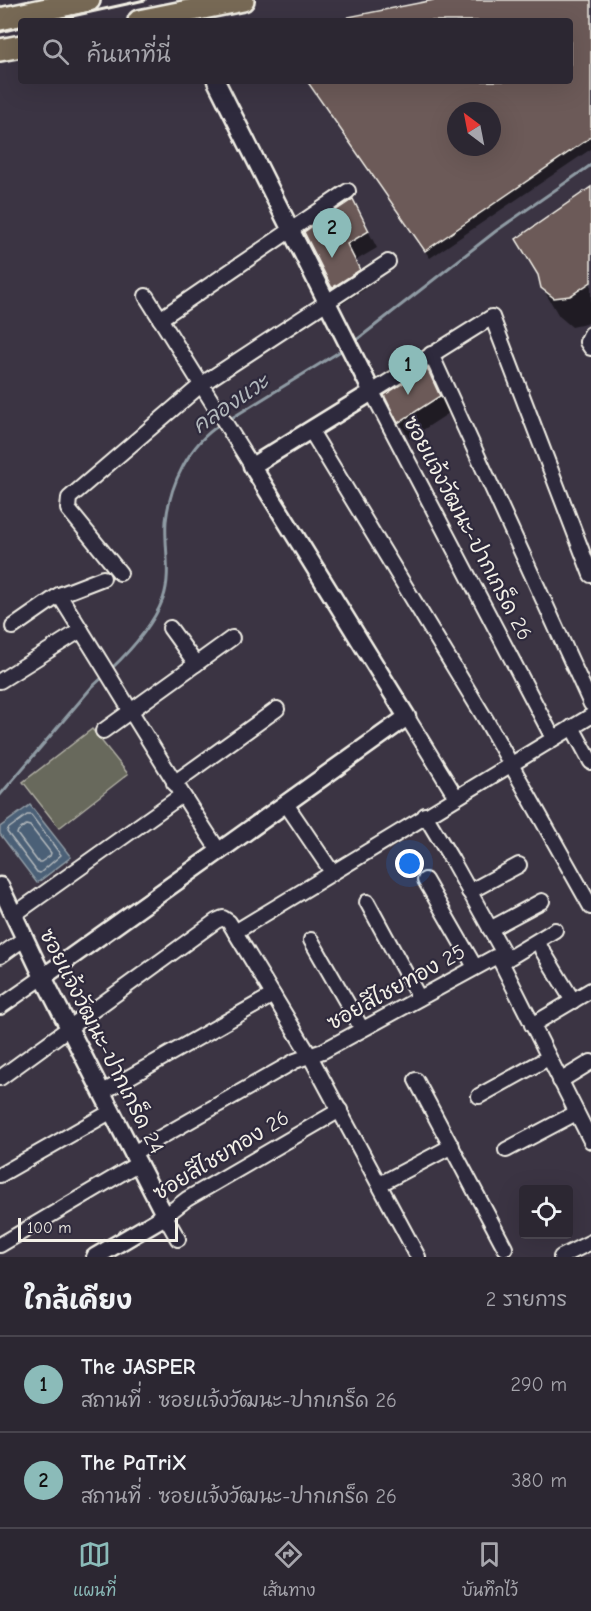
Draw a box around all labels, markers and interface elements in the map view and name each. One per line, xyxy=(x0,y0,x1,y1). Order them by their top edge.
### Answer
search box xyxy=(18,18,573,84)
icon: search xyxy=(39,35,72,68)
text: ค้นหาที่นี่ xyxy=(87,42,171,68)
north arrow xyxy=(447,102,501,156)
pin: 2 xyxy=(312,208,352,258)
pin: 1 xyxy=(388,346,428,395)
water label: คลองแวะ xyxy=(187,368,275,439)
street label: ซอยแจ้งวัฒนะ-ปากเกร็ด 26 xyxy=(399,411,538,644)
your location xyxy=(395,849,424,878)
street label: ซอยแจ้งวัฒนะ-ปากเกร็ด 24 xyxy=(35,924,170,1157)
street label: ซอยสีไชยทอง 25 xyxy=(322,938,469,1035)
street label: ซอยสีไชยทอง 26 xyxy=(148,1104,293,1205)
map controls xyxy=(519,1185,573,1239)
button: locate xyxy=(519,1185,573,1239)
scale bar xyxy=(18,1215,178,1242)
text: 100 m xyxy=(27,1219,71,1237)
text: ใกล้เคียง xyxy=(24,1286,132,1316)
text: 2 รายการ xyxy=(486,1288,567,1311)
text: The JASPER xyxy=(81,1354,195,1380)
text: 1 xyxy=(40,1373,47,1396)
text: 290 m xyxy=(511,1373,567,1396)
text: สถานที่ · ซอยแจ้งวัฒนะ-ปากเกร็ด 26 xyxy=(81,1389,397,1412)
text: The PaTriX xyxy=(81,1450,187,1476)
text: 2 xyxy=(39,1469,48,1492)
text: 380 m xyxy=(511,1469,567,1492)
text: สถานที่ · ซอยแจ้งวัฒนะ-ปากเกร็ด 26 xyxy=(81,1485,397,1508)
tab: แผนที่ xyxy=(73,1538,116,1602)
tab: เส้นทาง xyxy=(262,1538,315,1602)
tab: บันทึกไว้ xyxy=(462,1538,518,1602)

